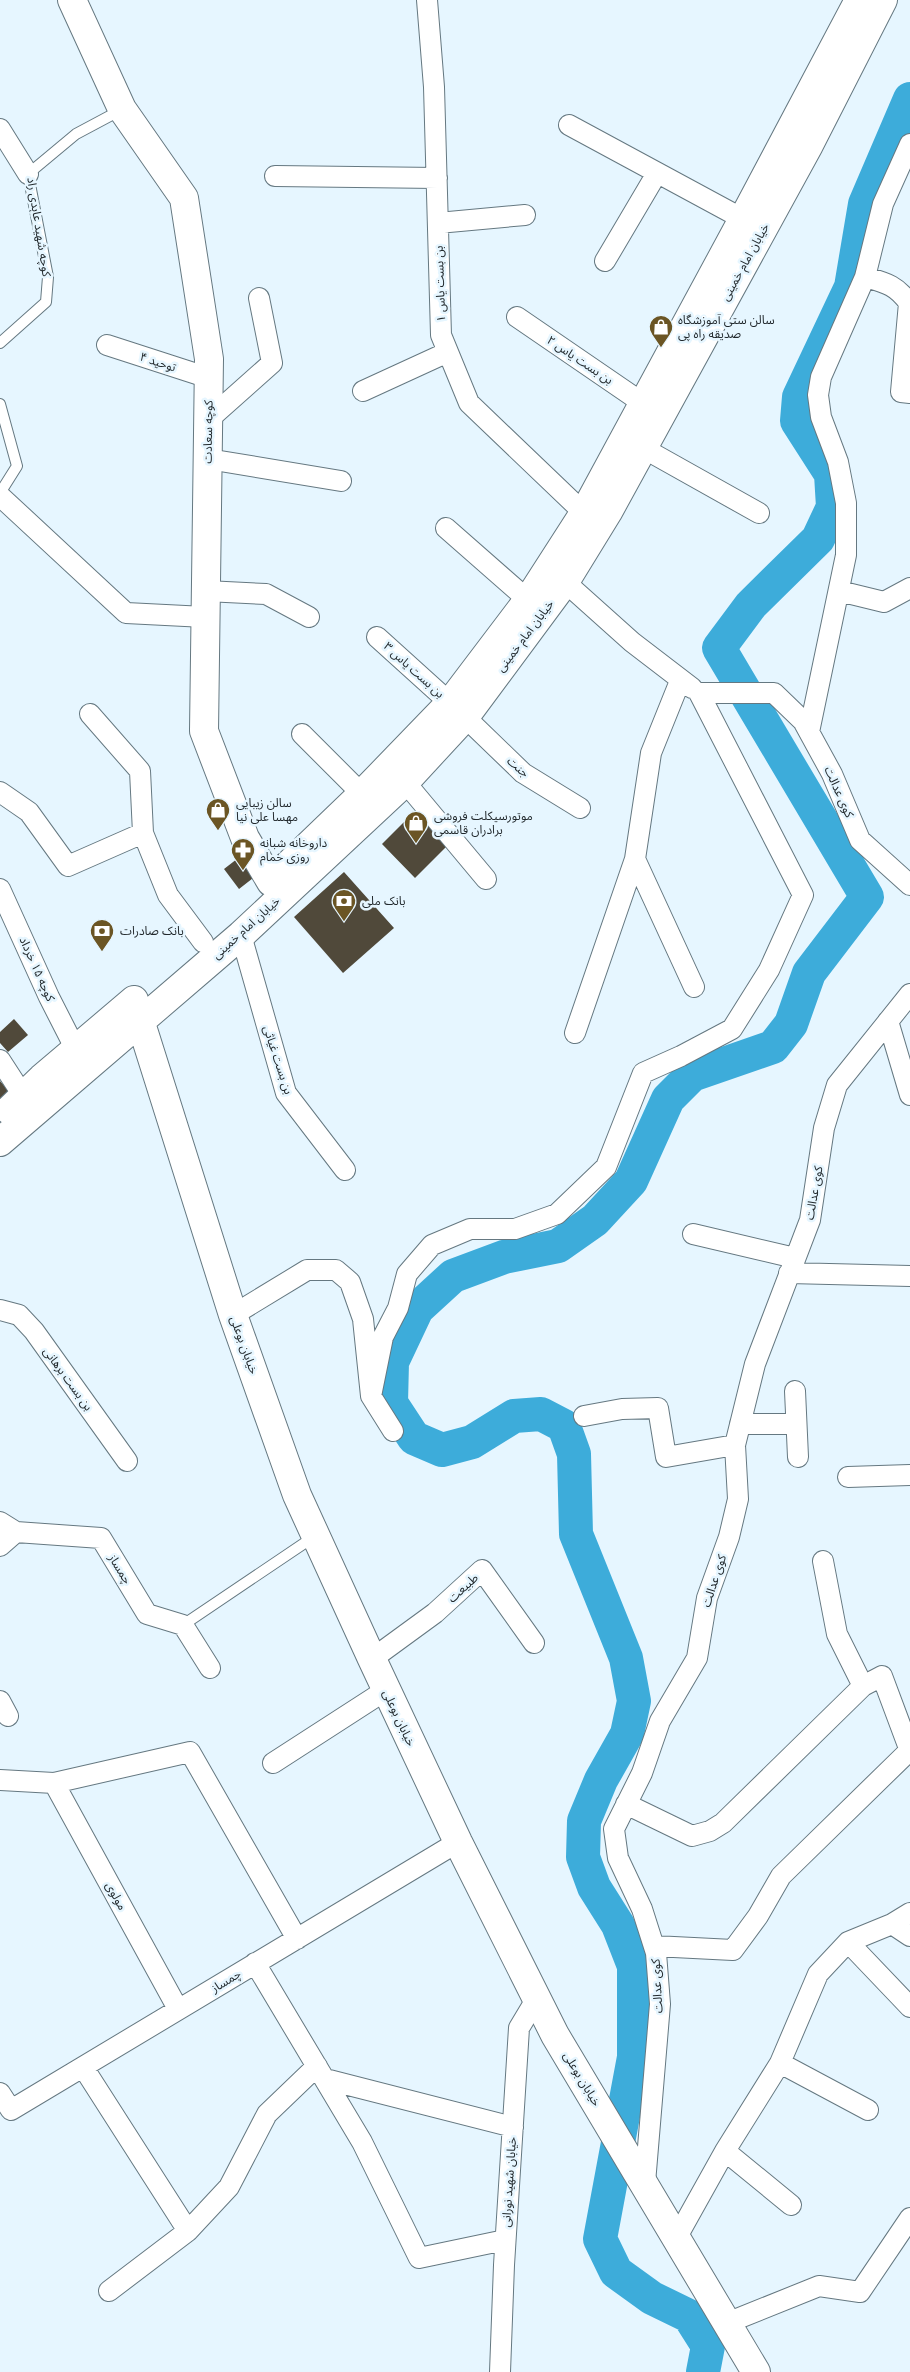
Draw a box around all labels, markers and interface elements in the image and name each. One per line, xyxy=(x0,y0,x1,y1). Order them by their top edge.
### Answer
street label: کوچه شهید عابدی راد xyxy=(23,176,54,279)
street label: خیابان امام خمینی xyxy=(718,221,774,304)
street label: بن بست یاس ۱ xyxy=(432,246,448,322)
place label: سالن ستی آموزشگاه صدیقه راه پی xyxy=(678,313,775,342)
shop icon: سالن ستی آموزشگاه صدیقه راه پی xyxy=(648,314,674,348)
street label: بن بست یاس ۲ xyxy=(544,333,616,387)
street label: توحید ۴ xyxy=(138,350,178,375)
street label: کوچه سعادت xyxy=(200,399,217,464)
street label: خیابان امام خمینی xyxy=(493,597,558,676)
street label: بن بست یاس ۳ xyxy=(381,639,447,701)
street label: جنت xyxy=(504,754,532,780)
street label: کوی عدالت xyxy=(822,764,857,821)
place label: سالن زیبایی مهسا علی نیا xyxy=(236,796,298,824)
shop icon: سالن زیبایی مهسا علی نیا xyxy=(205,797,231,831)
place label: موتورسیکلت فروشی برادران قاسمی xyxy=(434,809,533,837)
shop icon: موتورسیکلت فروشی برادران قاسمی xyxy=(403,810,429,844)
place label: داروخانه شبانه روزی خمام xyxy=(260,836,328,866)
pharmacy icon: داروخانه شبانه روزی خمام xyxy=(230,837,256,871)
bank icon: بانک ملی xyxy=(331,888,357,922)
street label: خیابان امام خمینی xyxy=(209,894,284,964)
place label: بانک ملی xyxy=(362,894,406,908)
bank icon: بانک صادرات xyxy=(89,918,115,952)
place label: بانک صادرات xyxy=(120,924,184,938)
street label: کوچه ۱۵ خرداد xyxy=(16,934,58,1005)
street label: بن بست غیاثی xyxy=(260,1024,296,1096)
street label: کوی عدالت xyxy=(802,1164,826,1221)
street label: خیابان بوعلی xyxy=(227,1314,261,1376)
street label: بن بست برهانی xyxy=(40,1345,96,1413)
street label: چمساز xyxy=(104,1551,134,1587)
street label: کوی عدالت xyxy=(699,1552,729,1609)
street label: طبيعت xyxy=(445,1571,481,1605)
street label: خیابان بوعلی xyxy=(380,1688,418,1748)
street label: مولوی xyxy=(103,1880,129,1912)
street label: کوی عدالت xyxy=(649,1957,665,2014)
street label: چمساز xyxy=(208,1967,244,1997)
street label: خیابان بوعلی xyxy=(560,2049,604,2109)
street label: خیابان شهید نورانی xyxy=(499,2136,519,2228)

